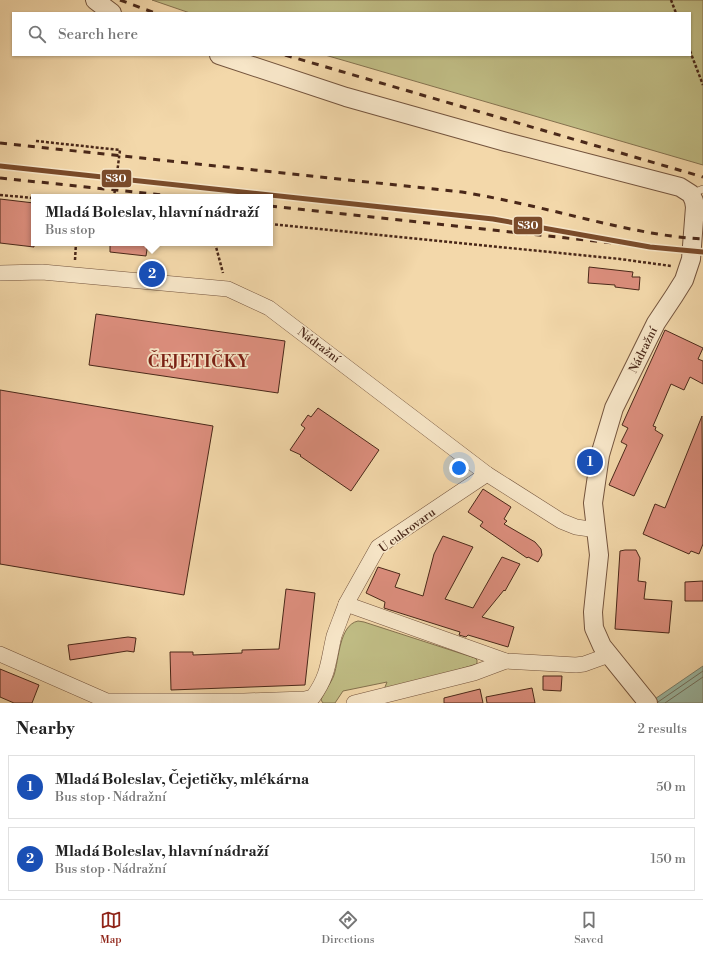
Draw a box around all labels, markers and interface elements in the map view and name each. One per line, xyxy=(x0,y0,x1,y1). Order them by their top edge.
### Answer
search box xyxy=(12,12,691,56)
icon: search xyxy=(26,23,48,45)
text: Search here xyxy=(58,25,138,44)
line badge: S30 xyxy=(101,169,132,188)
text: S30 xyxy=(106,172,126,186)
popup xyxy=(31,194,273,246)
text: Mladá Boleslav, hlavní nádraží xyxy=(45,203,259,222)
line badge: S30 xyxy=(513,216,543,235)
text: S30 xyxy=(518,219,538,233)
text: Bus stop xyxy=(45,222,95,238)
pin: 2 xyxy=(139,259,165,289)
street label: Nádražní xyxy=(294,324,344,367)
street label: Nádražní xyxy=(626,324,662,376)
district label: ČEJETIČKY xyxy=(148,350,250,372)
pin: 1 xyxy=(577,447,603,477)
your location xyxy=(449,458,469,478)
street label: U cukrovaru xyxy=(376,505,439,556)
text: Nearby xyxy=(16,718,75,740)
text: 2 results xyxy=(638,721,687,737)
text: Mladá Boleslav, Čejetičky, mlékárna xyxy=(55,770,309,789)
text: 1 xyxy=(27,779,33,795)
text: 50 m xyxy=(656,779,686,795)
text: Bus stop · Nádražní xyxy=(55,789,166,805)
text: Mladá Boleslav, hlavní nádraží xyxy=(55,842,269,861)
text: 2 xyxy=(26,851,34,867)
text: 150 m xyxy=(651,851,686,867)
text: Bus stop · Nádražní xyxy=(55,861,166,877)
tab: Map xyxy=(100,909,122,947)
tab: Directions xyxy=(322,909,375,947)
tab: Saved xyxy=(574,909,603,947)

